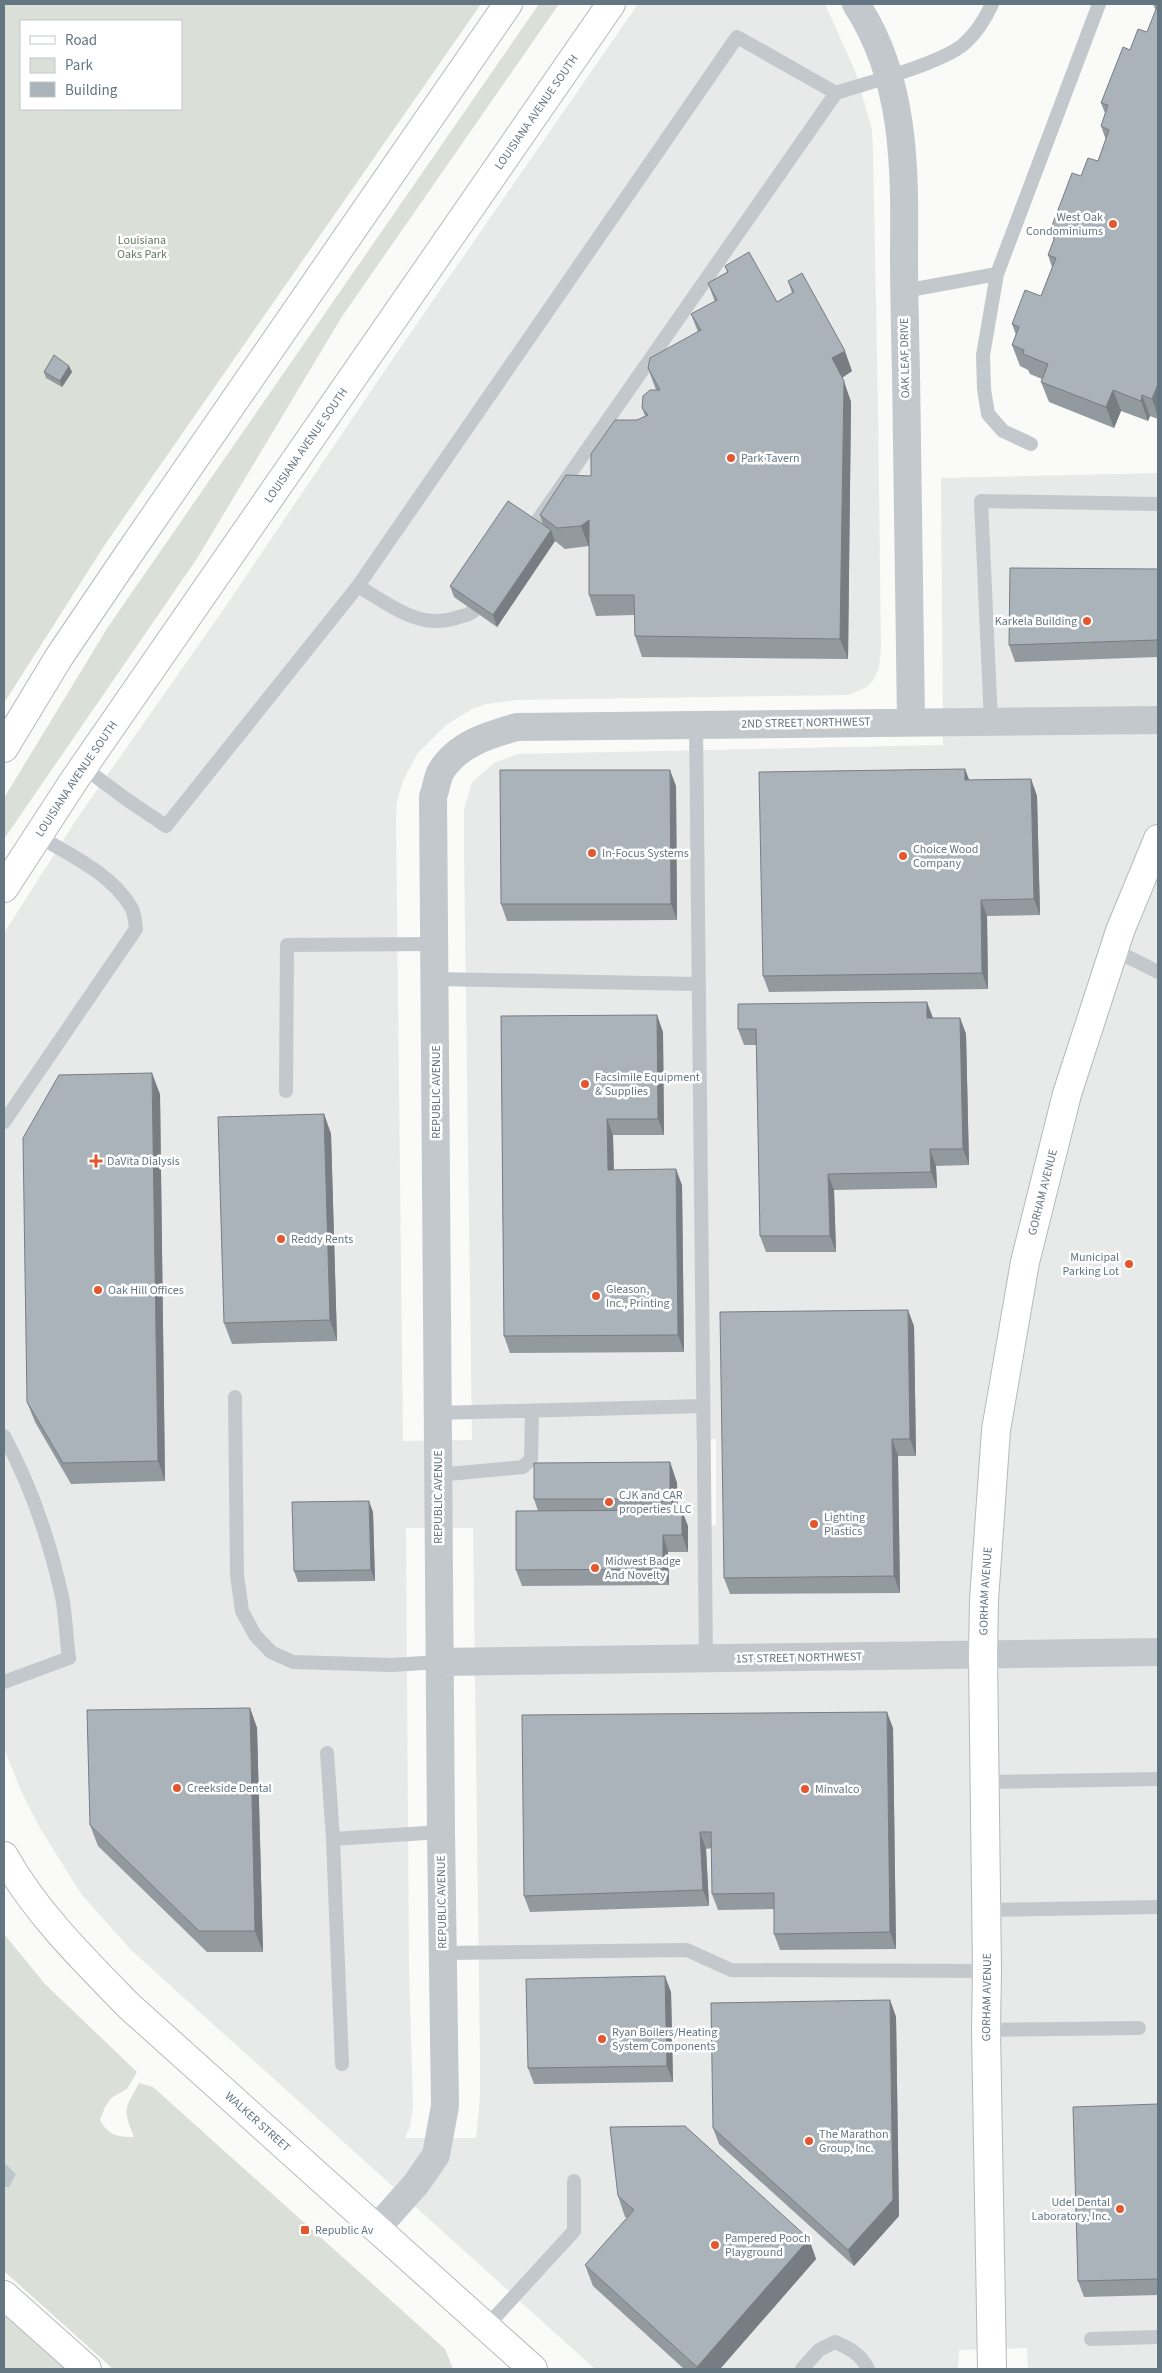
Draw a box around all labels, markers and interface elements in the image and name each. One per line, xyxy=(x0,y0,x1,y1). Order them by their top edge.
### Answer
legend xyxy=(20,20,182,110)
text: Road xyxy=(65,30,97,51)
street label: LOUISIANA AVENUE SOUTH xyxy=(490,51,582,173)
text: Park xyxy=(65,55,94,76)
text: Building xyxy=(65,80,118,101)
place label: West Oak Condominiums xyxy=(1026,209,1103,240)
marker: West Oak Condominiums xyxy=(1107,218,1119,230)
park label: Louisiana Oaks Park xyxy=(117,232,167,263)
street label: OAK LEAF DRIVE xyxy=(896,318,914,398)
street label: LOUISIANA AVENUE SOUTH xyxy=(260,384,352,506)
place label: Park Tavern xyxy=(741,450,800,467)
marker: Park Tavern xyxy=(725,452,737,464)
place label: Karkela Building xyxy=(995,613,1077,630)
marker: Karkela Building xyxy=(1081,615,1093,627)
street label: 2ND STREET NORTHWEST xyxy=(741,713,871,733)
street label: LOUISIANA AVENUE SOUTH xyxy=(31,717,121,840)
place label: Choice Wood Company xyxy=(913,841,979,872)
place label: In-Focus Systems xyxy=(602,845,689,862)
marker: In-Focus Systems xyxy=(586,847,598,859)
marker: Choice Wood Company xyxy=(897,850,909,862)
street label: REPUBLIC AVENUE xyxy=(428,1045,445,1139)
place label: Facsimile Equipment & Supplies xyxy=(595,1069,700,1100)
marker: Facsimile Equipment & Supplies xyxy=(579,1078,591,1090)
street label: GORHAM AVENUE xyxy=(1023,1147,1061,1237)
place label: DaVita Dialysis xyxy=(107,1153,180,1170)
marker: DaVita Dialysis xyxy=(89,1154,103,1168)
place label: Reddy Rents xyxy=(291,1231,353,1248)
marker: Reddy Rents xyxy=(275,1233,287,1245)
place label: Municipal Parking Lot xyxy=(1063,1249,1119,1280)
marker: Municipal Parking Lot xyxy=(1123,1258,1135,1270)
place label: Gleason, Inc., Printing xyxy=(606,1281,670,1312)
place label: Oak Hill Offices xyxy=(108,1282,184,1299)
marker: Oak Hill Offices xyxy=(92,1284,104,1296)
marker: Gleason, Inc., Printing xyxy=(590,1290,602,1302)
street label: REPUBLIC AVENUE xyxy=(430,1450,447,1544)
place label: CJK and CAR properties LLC xyxy=(619,1487,692,1518)
marker: CJK and CAR properties LLC xyxy=(603,1496,615,1508)
place label: Lighting Plastics xyxy=(824,1509,865,1540)
marker: Lighting Plastics xyxy=(808,1518,820,1530)
street label: GORHAM AVENUE xyxy=(975,1546,996,1635)
place label: Midwest Badge And Novelty xyxy=(605,1553,681,1584)
marker: Midwest Badge And Novelty xyxy=(589,1562,601,1574)
street label: 1ST STREET NORTHWEST xyxy=(735,1648,863,1668)
place label: Creekside Dental xyxy=(187,1780,272,1797)
place label: Minvalco xyxy=(815,1781,859,1798)
marker: Creekside Dental xyxy=(171,1782,183,1794)
marker: Minvalco xyxy=(799,1783,811,1795)
street label: REPUBLIC AVENUE xyxy=(433,1855,451,1949)
street label: GORHAM AVENUE xyxy=(977,1953,996,2041)
place label: Ryan Boilers/Heating System Components xyxy=(612,2024,717,2055)
marker: Ryan Boilers/Heating System Components xyxy=(596,2033,608,2045)
street label: WALKER STREET xyxy=(221,2088,295,2156)
place label: The Marathon Group, Inc. xyxy=(819,2126,889,2157)
marker: The Marathon Group, Inc. xyxy=(803,2135,815,2147)
place label: Udel Dental Laboratory, Inc. xyxy=(1032,2194,1110,2225)
marker: Udel Dental Laboratory, Inc. xyxy=(1114,2203,1126,2215)
place label: Republic Av xyxy=(315,2222,374,2239)
marker: Republic Av xyxy=(299,2224,311,2236)
place label: Pampered Pooch Playground xyxy=(725,2230,810,2261)
marker: Pampered Pooch Playground xyxy=(709,2239,721,2251)

